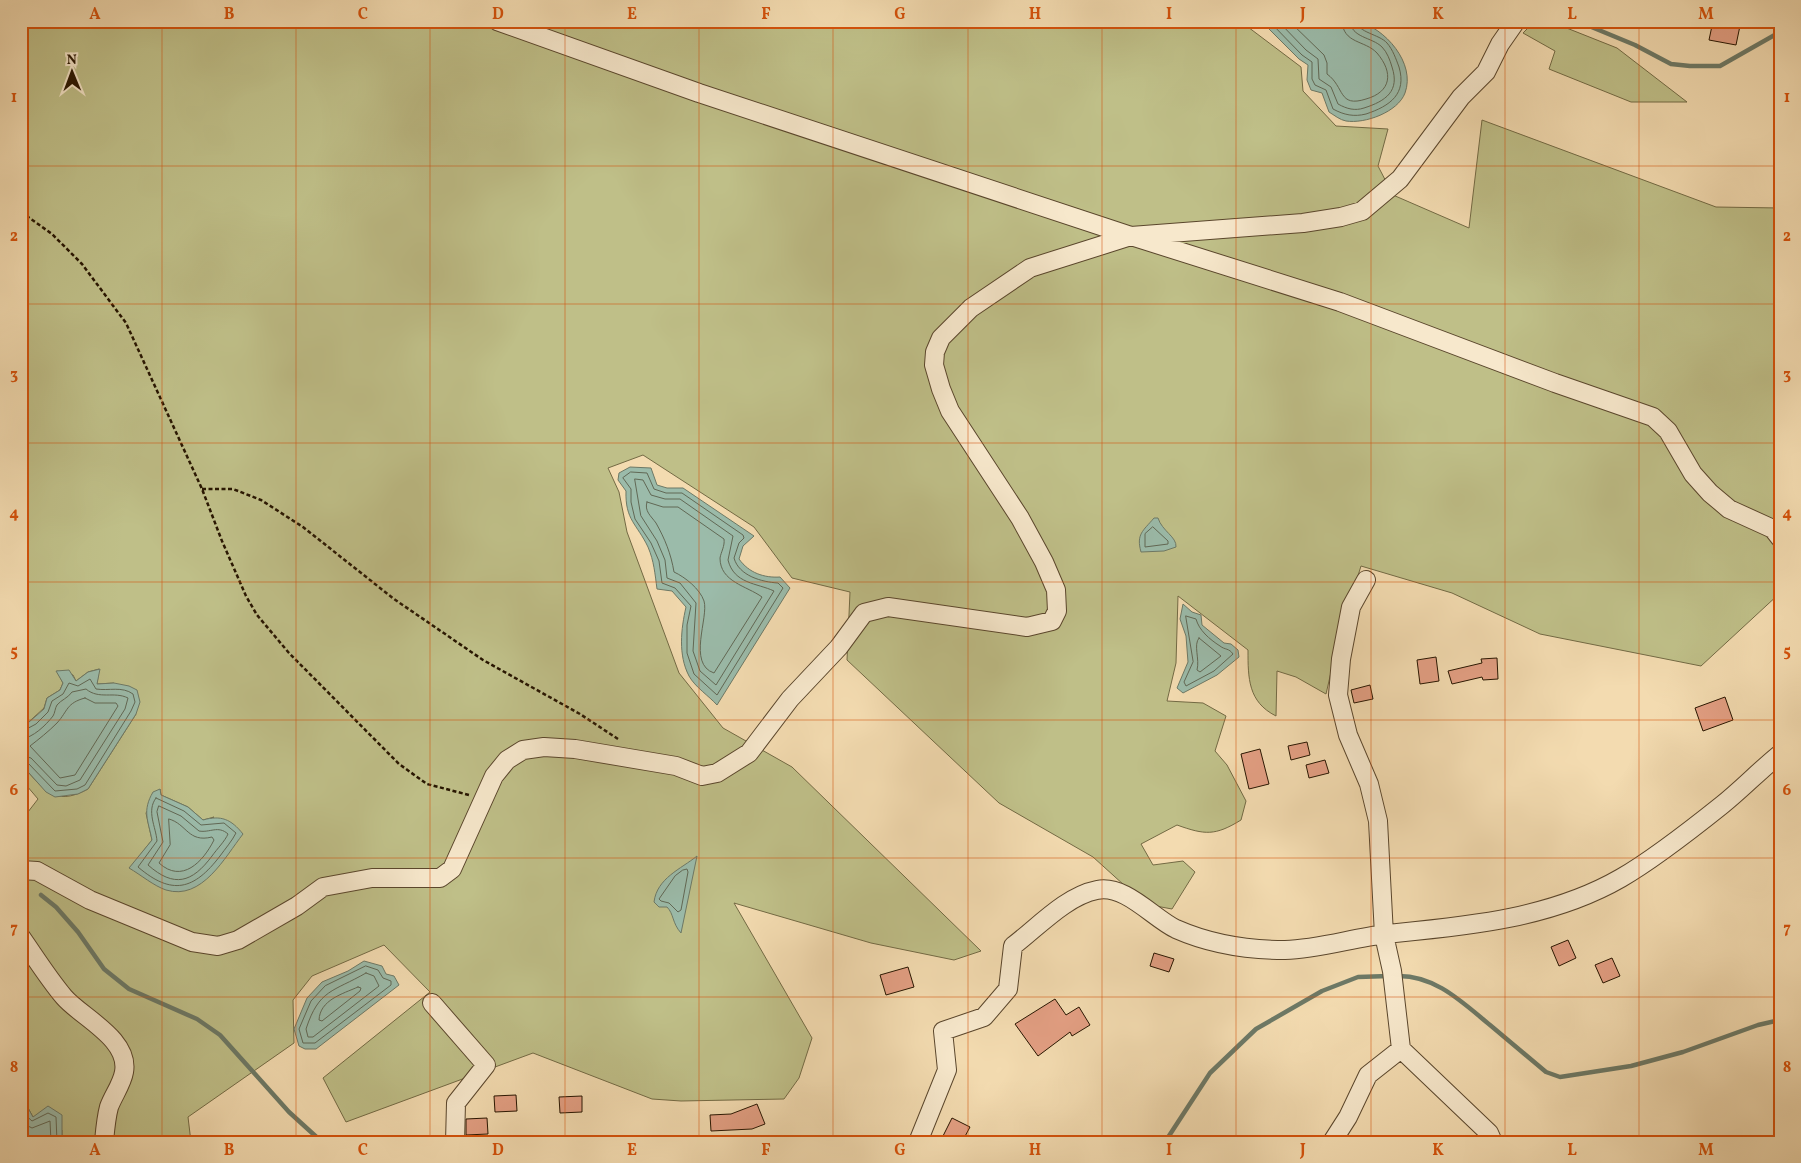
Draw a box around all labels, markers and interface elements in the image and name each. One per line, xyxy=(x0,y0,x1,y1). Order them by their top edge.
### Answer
text: A xyxy=(89,4,101,26)
text: B xyxy=(224,4,235,26)
text: C xyxy=(358,4,368,26)
text: D xyxy=(492,4,504,26)
text: E xyxy=(627,4,637,26)
text: F xyxy=(761,4,771,26)
text: G xyxy=(894,4,906,26)
text: H xyxy=(1029,4,1041,26)
text: I xyxy=(1166,4,1172,26)
text: J xyxy=(1299,4,1306,26)
text: K xyxy=(1432,4,1444,26)
text: L xyxy=(1567,4,1577,26)
text: M xyxy=(1698,4,1714,26)
north arrow xyxy=(48,48,98,98)
text: N xyxy=(67,51,77,70)
text: 1 xyxy=(11,87,17,109)
text: 1 xyxy=(1784,87,1790,109)
text: 2 xyxy=(10,226,18,248)
text: 2 xyxy=(1783,226,1791,248)
text: 3 xyxy=(10,364,18,386)
text: 3 xyxy=(1783,364,1791,386)
text: 4 xyxy=(9,503,19,525)
text: 4 xyxy=(1782,503,1792,525)
text: 5 xyxy=(10,641,18,663)
text: 5 xyxy=(1783,641,1791,663)
text: 6 xyxy=(10,780,19,802)
text: 6 xyxy=(1783,780,1792,802)
text: 7 xyxy=(10,918,18,940)
text: 7 xyxy=(1783,918,1791,940)
text: 8 xyxy=(10,1057,18,1079)
text: 8 xyxy=(1783,1057,1791,1079)
text: A xyxy=(89,1140,101,1162)
text: B xyxy=(224,1140,235,1162)
text: C xyxy=(358,1140,368,1162)
text: D xyxy=(492,1140,504,1162)
text: E xyxy=(627,1140,637,1162)
text: F xyxy=(761,1140,771,1162)
text: G xyxy=(894,1140,906,1162)
text: H xyxy=(1029,1140,1041,1162)
text: I xyxy=(1166,1140,1172,1162)
text: J xyxy=(1299,1140,1306,1162)
text: K xyxy=(1432,1140,1444,1162)
text: L xyxy=(1567,1140,1577,1162)
text: M xyxy=(1698,1140,1714,1162)

